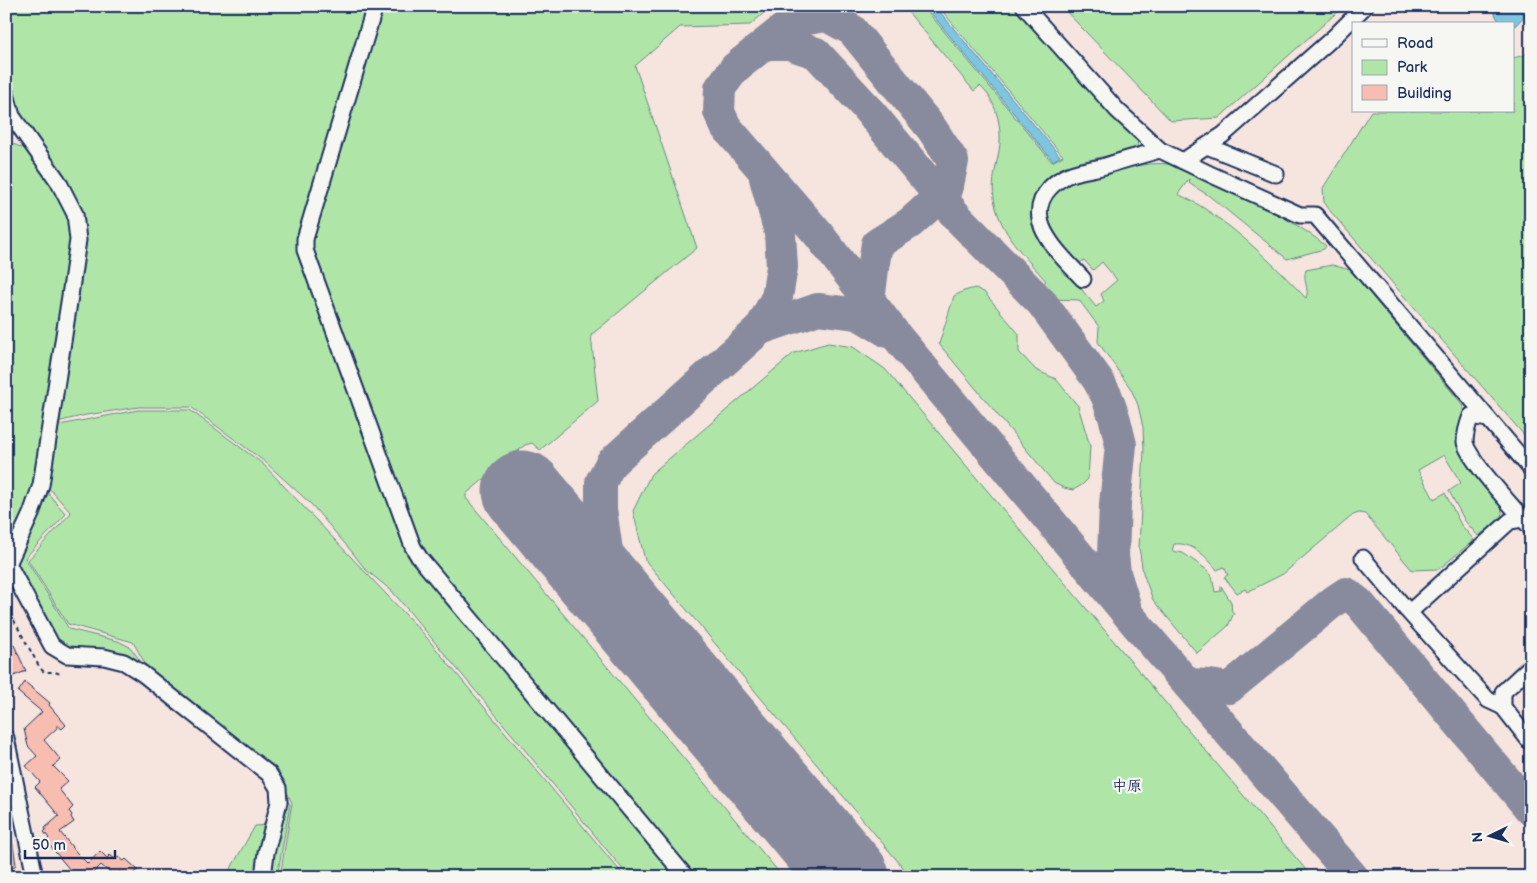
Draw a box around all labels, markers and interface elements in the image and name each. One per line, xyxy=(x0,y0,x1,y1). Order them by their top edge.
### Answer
legend xyxy=(1352,22,1514,112)
text: Road xyxy=(1397,34,1433,53)
text: Park xyxy=(1397,58,1428,77)
text: Building xyxy=(1397,84,1452,103)
district label: 中原 xyxy=(1112,777,1142,796)
north arrow xyxy=(1464,810,1514,860)
scale bar xyxy=(25,828,115,860)
text: N xyxy=(1469,831,1486,843)
text: 50 m xyxy=(32,836,66,855)

